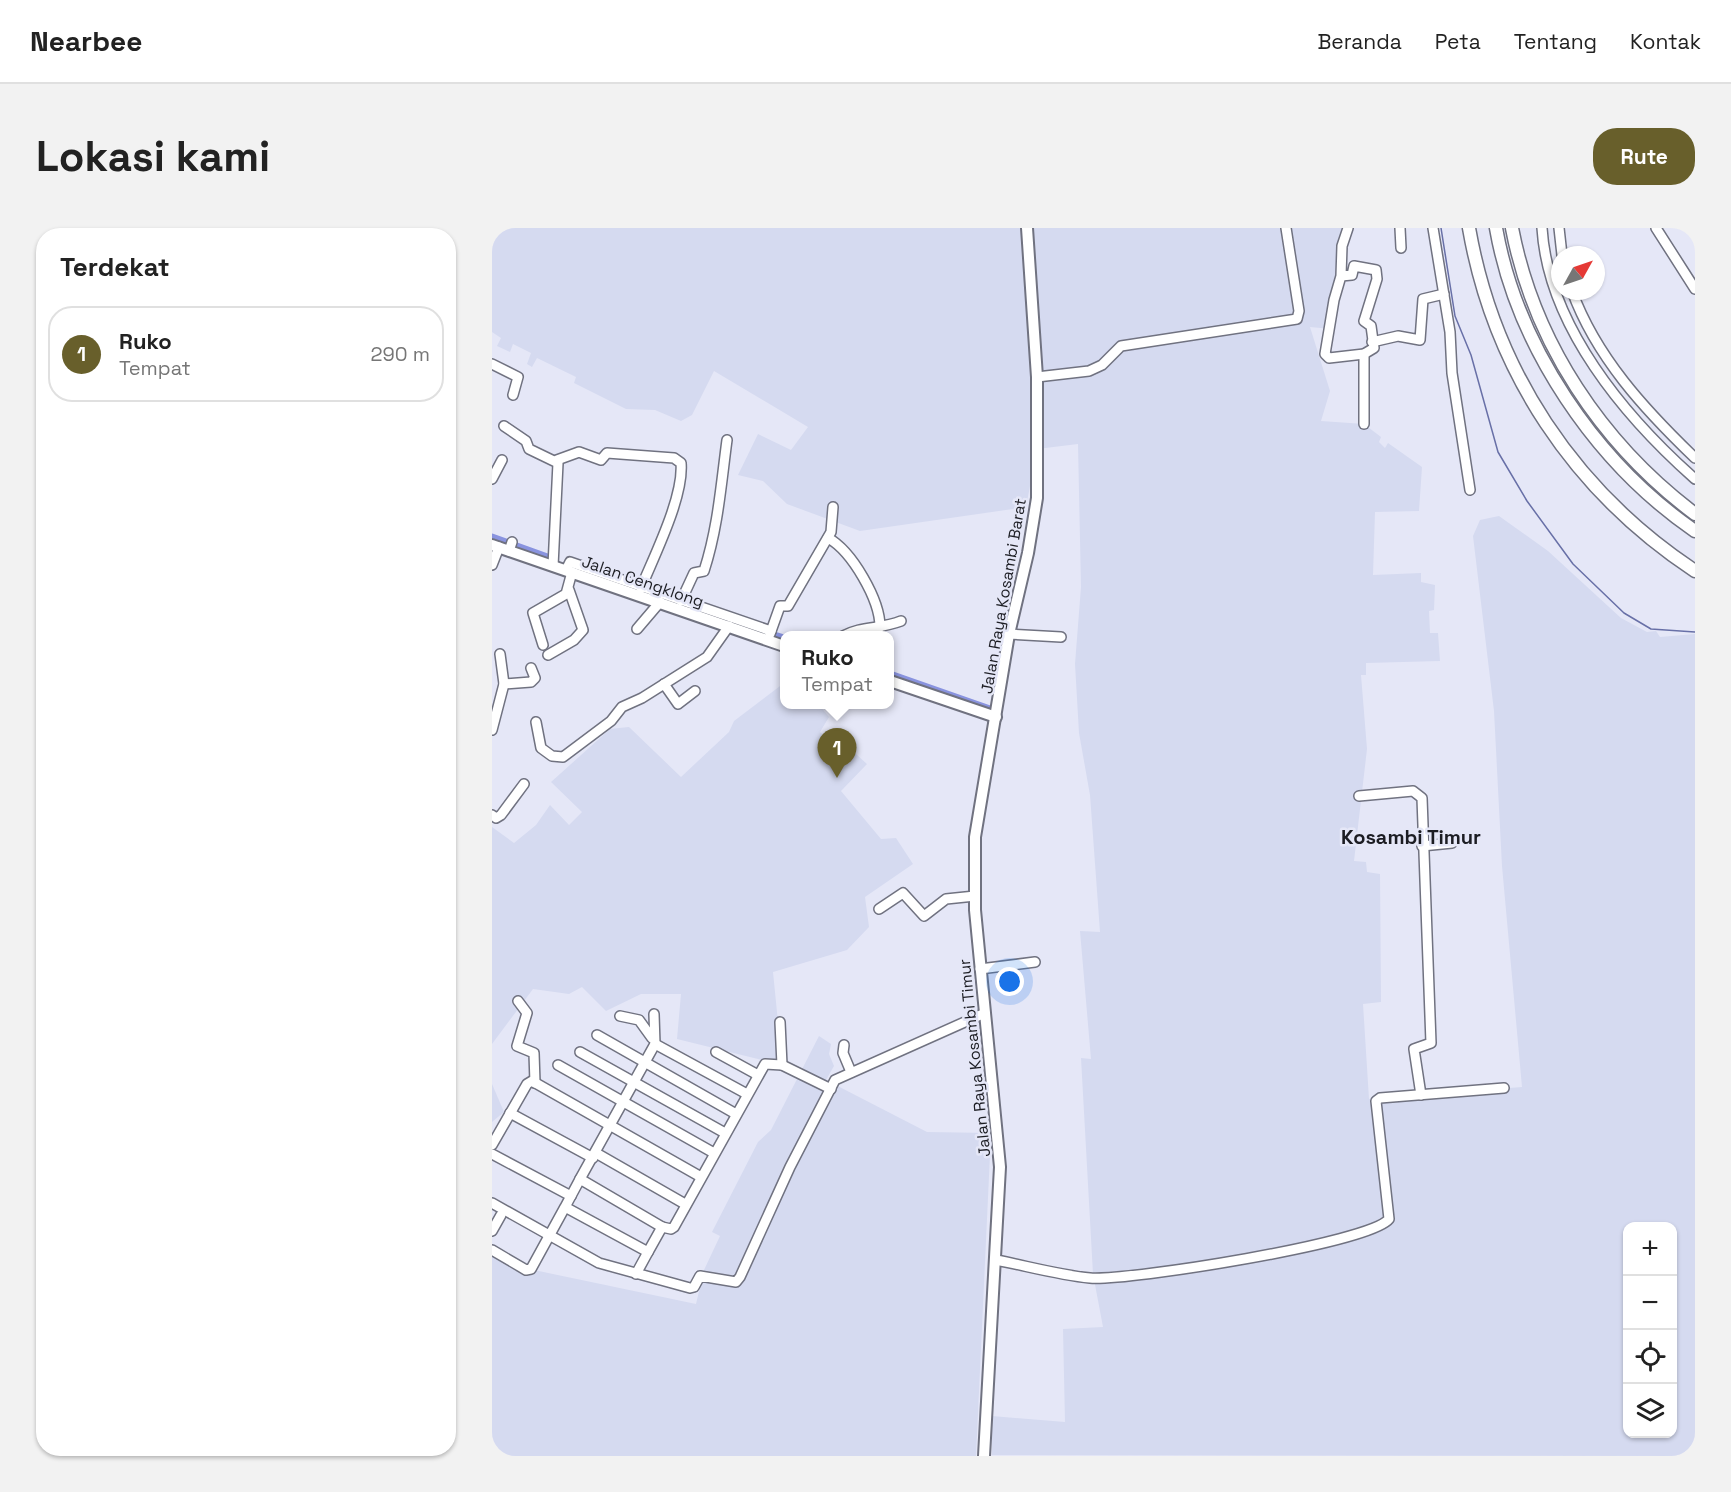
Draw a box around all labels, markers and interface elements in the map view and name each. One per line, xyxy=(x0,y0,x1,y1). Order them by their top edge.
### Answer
text: Nearbee xyxy=(30,23,142,59)
text: Beranda xyxy=(1317,28,1402,55)
text: Peta xyxy=(1435,28,1481,55)
text: Tentang xyxy=(1514,28,1597,55)
text: Kontak xyxy=(1630,28,1701,55)
button: Rute xyxy=(1593,128,1695,185)
text: Lokasi kami xyxy=(36,130,270,183)
north arrow xyxy=(1551,246,1605,300)
text: Terdekat xyxy=(60,250,170,284)
text: Ruko xyxy=(119,327,172,355)
text: 1 xyxy=(77,341,86,367)
text: 290 m xyxy=(371,341,430,367)
text: Tempat xyxy=(119,355,191,381)
street label: Jalan Raya Kosambi Barat xyxy=(976,497,1031,695)
street label: Jalan Cengklong xyxy=(579,551,707,612)
popup xyxy=(780,631,894,709)
text: Ruko xyxy=(801,643,854,671)
text: Tempat xyxy=(801,671,873,697)
pin: 1 xyxy=(818,728,856,778)
district label: Kosambi Timur xyxy=(1341,824,1481,850)
street label: Jalan Raya Kosambi Timur xyxy=(954,958,995,1158)
your location xyxy=(995,967,1024,996)
map controls xyxy=(1623,1222,1677,1438)
button: + xyxy=(1623,1222,1677,1276)
button: − xyxy=(1623,1276,1677,1330)
button: locate xyxy=(1623,1330,1677,1384)
button: layers xyxy=(1623,1384,1677,1438)

